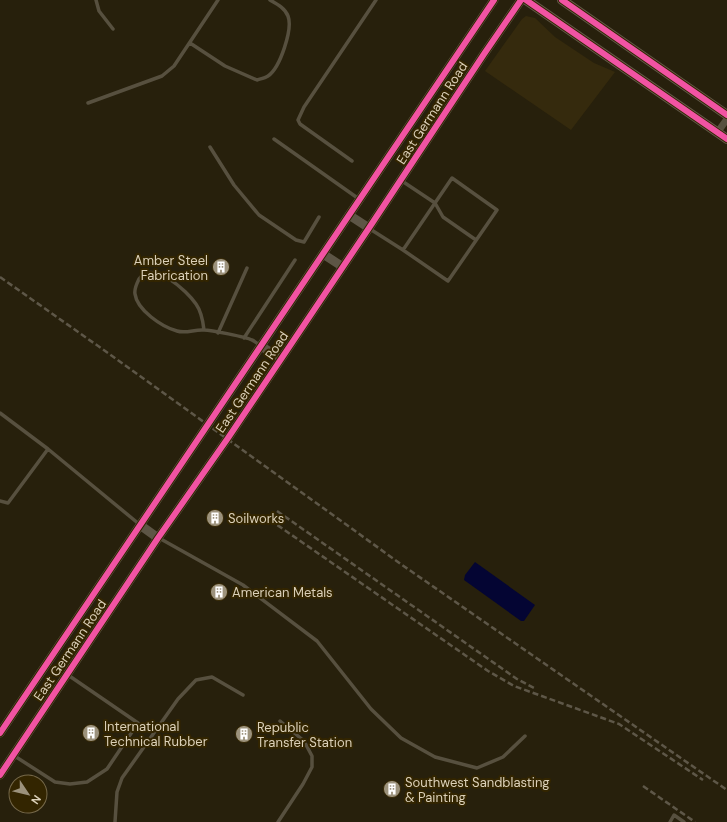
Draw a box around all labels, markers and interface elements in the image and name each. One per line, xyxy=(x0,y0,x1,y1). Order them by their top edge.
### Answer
street label: East Germann Road xyxy=(393,59,471,167)
place label: Amber Steel Fabrication xyxy=(134,252,208,284)
building icon: Amber Steel Fabrication xyxy=(211,257,231,277)
street label: East Germann Road xyxy=(212,328,292,436)
building icon: Soilworks xyxy=(205,508,225,528)
place label: Soilworks xyxy=(228,510,284,527)
building icon: American Metals xyxy=(209,582,229,602)
place label: American Metals xyxy=(232,584,333,601)
street label: East Germann Road xyxy=(30,596,110,704)
place label: International Technical Rubber xyxy=(104,718,208,750)
place label: Republic Transfer Station xyxy=(257,719,352,751)
building icon: International Technical Rubber xyxy=(81,723,101,743)
building icon: Republic Transfer Station xyxy=(234,724,254,744)
north arrow xyxy=(8,774,48,814)
place label: Southwest Sandblasting & Painting xyxy=(405,774,550,806)
building icon: Southwest Sandblasting & Painting xyxy=(382,779,402,799)
text: N xyxy=(28,792,44,807)

